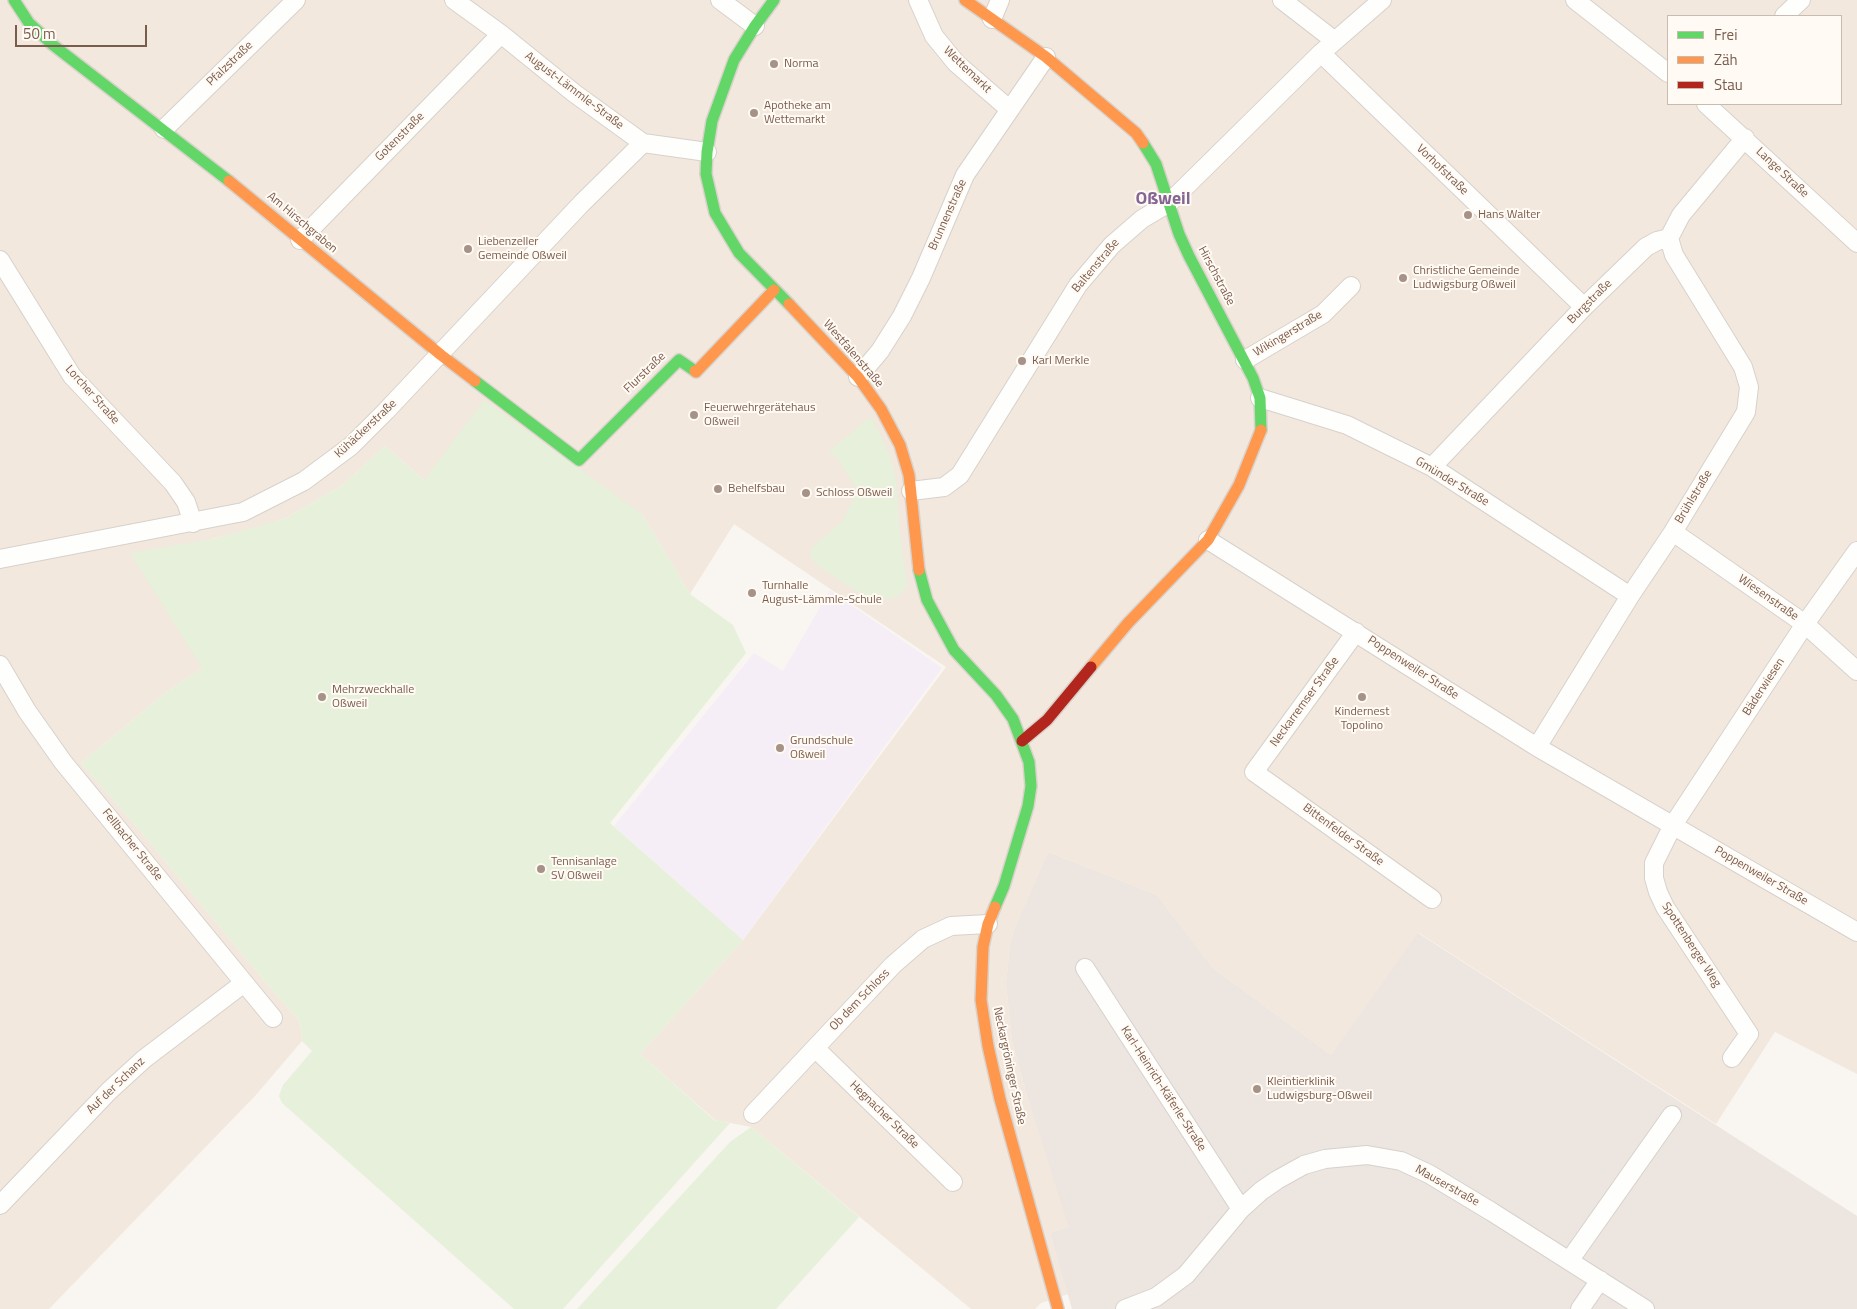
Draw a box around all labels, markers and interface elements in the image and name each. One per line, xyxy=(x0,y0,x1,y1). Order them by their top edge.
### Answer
scale bar xyxy=(18,15,150,47)
legend xyxy=(1667,15,1842,105)
text: 50 m xyxy=(23,22,56,45)
text: Frei xyxy=(1714,23,1737,46)
street label: Pfalzstraße xyxy=(204,39,256,89)
street label: Wettemarkt xyxy=(940,44,994,96)
text: Zäh xyxy=(1714,48,1738,71)
street label: August-Lämmle-Straße xyxy=(522,49,626,133)
place label: Norma xyxy=(784,57,819,71)
marker: Norma xyxy=(768,58,780,70)
text: Stau xyxy=(1714,73,1743,96)
place label: Apotheke am Wettemarkt xyxy=(764,99,831,127)
marker: Apotheke am Wettemarkt xyxy=(748,107,760,119)
street label: Gotenstraße xyxy=(373,110,427,164)
street label: Vorhofstraße xyxy=(1413,142,1471,198)
street label: Lange Straße xyxy=(1753,145,1811,201)
street label: Brunnenstraße xyxy=(926,177,970,253)
street label: Am Hirschgraben xyxy=(264,189,340,257)
district label: Oßweil xyxy=(1135,189,1191,211)
place label: Hans Walter xyxy=(1478,208,1540,222)
marker: Hans Walter xyxy=(1462,209,1474,221)
place label: Liebenzeller Gemeinde Oßweil xyxy=(478,235,567,263)
street label: Baltenstraße xyxy=(1069,236,1123,296)
marker: Liebenzeller Gemeinde Oßweil xyxy=(462,243,474,255)
street label: Hirschstraße xyxy=(1194,244,1238,308)
place label: Christliche Gemeinde Ludwigsburg Oßweil xyxy=(1413,264,1519,292)
marker: Christliche Gemeinde Ludwigsburg Oßweil xyxy=(1397,272,1409,284)
street label: Burgstraße xyxy=(1565,277,1615,327)
street label: Wikingerstraße xyxy=(1251,308,1325,360)
street label: Westfalenstraße xyxy=(820,317,886,391)
street label: Flurstraße xyxy=(621,350,669,396)
place label: Karl Merkle xyxy=(1032,354,1089,368)
marker: Karl Merkle xyxy=(1016,355,1028,367)
street label: Lorcher Straße xyxy=(62,363,122,427)
street label: Kühäckerstraße xyxy=(332,397,400,461)
place label: Feuerwehrgerätehaus Oßweil xyxy=(704,401,815,429)
marker: Feuerwehrgerätehaus Oßweil xyxy=(688,409,700,421)
street label: Gmünder Straße xyxy=(1413,454,1491,510)
street label: Brühlstraße xyxy=(1672,468,1716,526)
place label: Behelfsbau xyxy=(728,482,785,496)
marker: Behelfsbau xyxy=(712,483,724,495)
place label: Schloss Oßweil xyxy=(816,486,892,500)
marker: Schloss Oßweil xyxy=(800,487,812,499)
street label: Wiesenstraße xyxy=(1735,572,1801,624)
place label: Turnhalle August-Lämmle-Schule xyxy=(762,579,882,607)
marker: Turnhalle August-Lämmle-Schule xyxy=(746,587,758,599)
street label: Poppenweiler Straße xyxy=(1365,633,1461,703)
street label: Neckarremser Straße xyxy=(1268,654,1342,750)
street label: Bäderwiesen xyxy=(1740,655,1788,719)
place label: Mehrzweckhalle Oßweil xyxy=(332,683,414,711)
marker: Mehrzweckhalle Oßweil xyxy=(316,691,328,703)
marker: Kindernest Topolino xyxy=(1356,691,1368,703)
place label: Kindernest Topolino xyxy=(1335,705,1389,733)
place label: Grundschule Oßweil xyxy=(790,734,853,762)
marker: Grundschule Oßweil xyxy=(774,742,786,754)
street label: Bittenfelder Straße xyxy=(1300,801,1386,869)
street label: Fellbacher Straße xyxy=(99,806,165,884)
street label: Poppenweiler Straße xyxy=(1712,843,1810,909)
place label: Tennisanlage SV Oßweil xyxy=(551,855,617,883)
marker: Tennisanlage SV Oßweil xyxy=(535,863,547,875)
street label: Spottenberger Weg xyxy=(1658,900,1724,990)
street label: Ob dem Schloss xyxy=(827,966,893,1034)
street label: Neckargröninger Straße xyxy=(989,1006,1029,1126)
street label: Karl-Heinrich-Käferle-Straße xyxy=(1117,1024,1209,1154)
street label: Auf der Schanz xyxy=(84,1055,148,1117)
place label: Kleintierklinik Ludwigsburg-Oßweil xyxy=(1267,1075,1372,1103)
street label: Hegnacher Straße xyxy=(846,1078,922,1152)
marker: Kleintierklinik Ludwigsburg-Oßweil xyxy=(1251,1083,1263,1095)
street label: Mauserstraße xyxy=(1412,1162,1482,1210)

